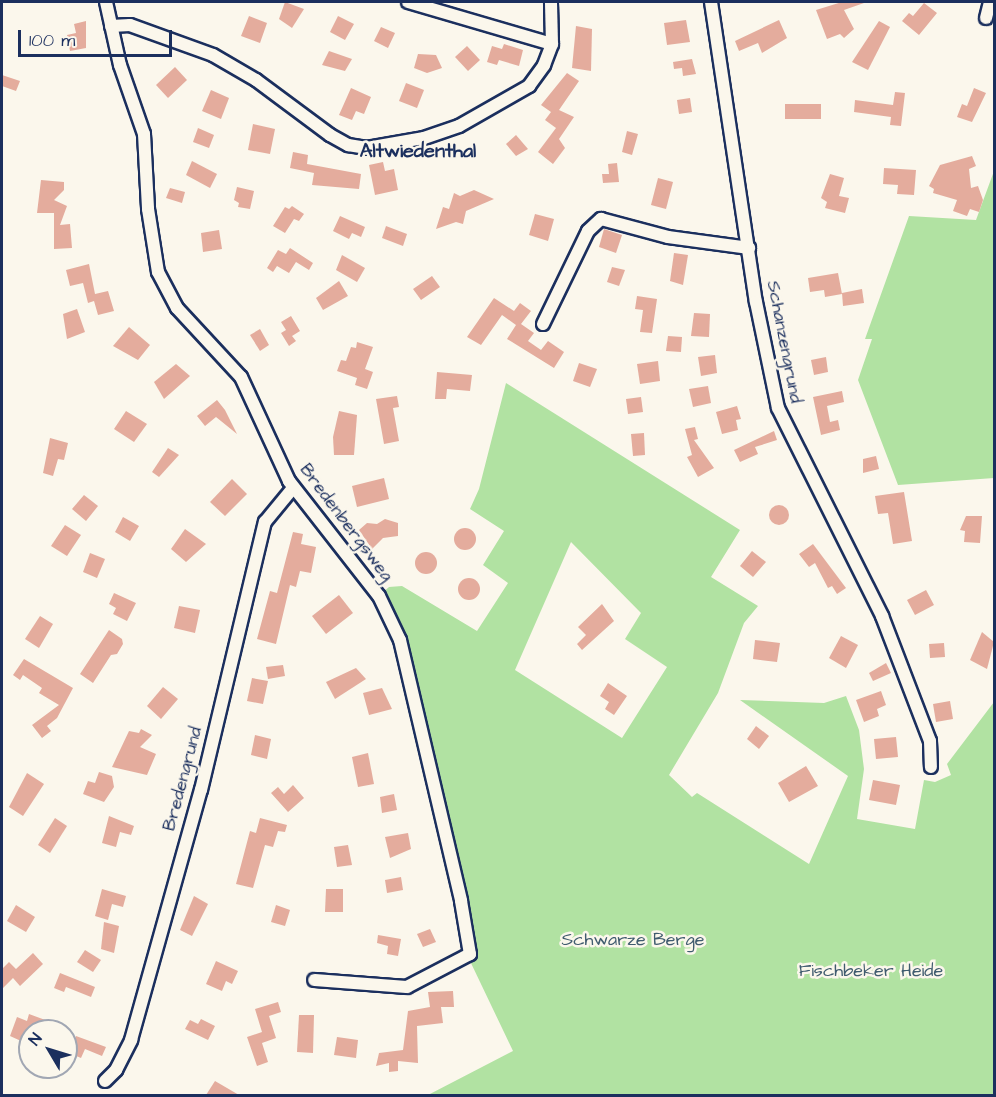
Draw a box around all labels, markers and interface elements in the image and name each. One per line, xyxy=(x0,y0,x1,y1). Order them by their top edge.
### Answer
scale bar xyxy=(21,18,176,56)
text: 100 m xyxy=(29,28,75,53)
district label: Altwiedenthal xyxy=(360,139,476,163)
street label: Schanzengrund xyxy=(762,279,806,405)
street label: Bredenbergsweg xyxy=(295,460,397,586)
street label: Bredengrund xyxy=(159,725,207,833)
park label: Schwarze Berge xyxy=(562,929,704,951)
park label: Fischbeker Heide xyxy=(799,960,943,982)
north arrow xyxy=(18,1019,78,1079)
text: N xyxy=(24,1028,47,1050)

